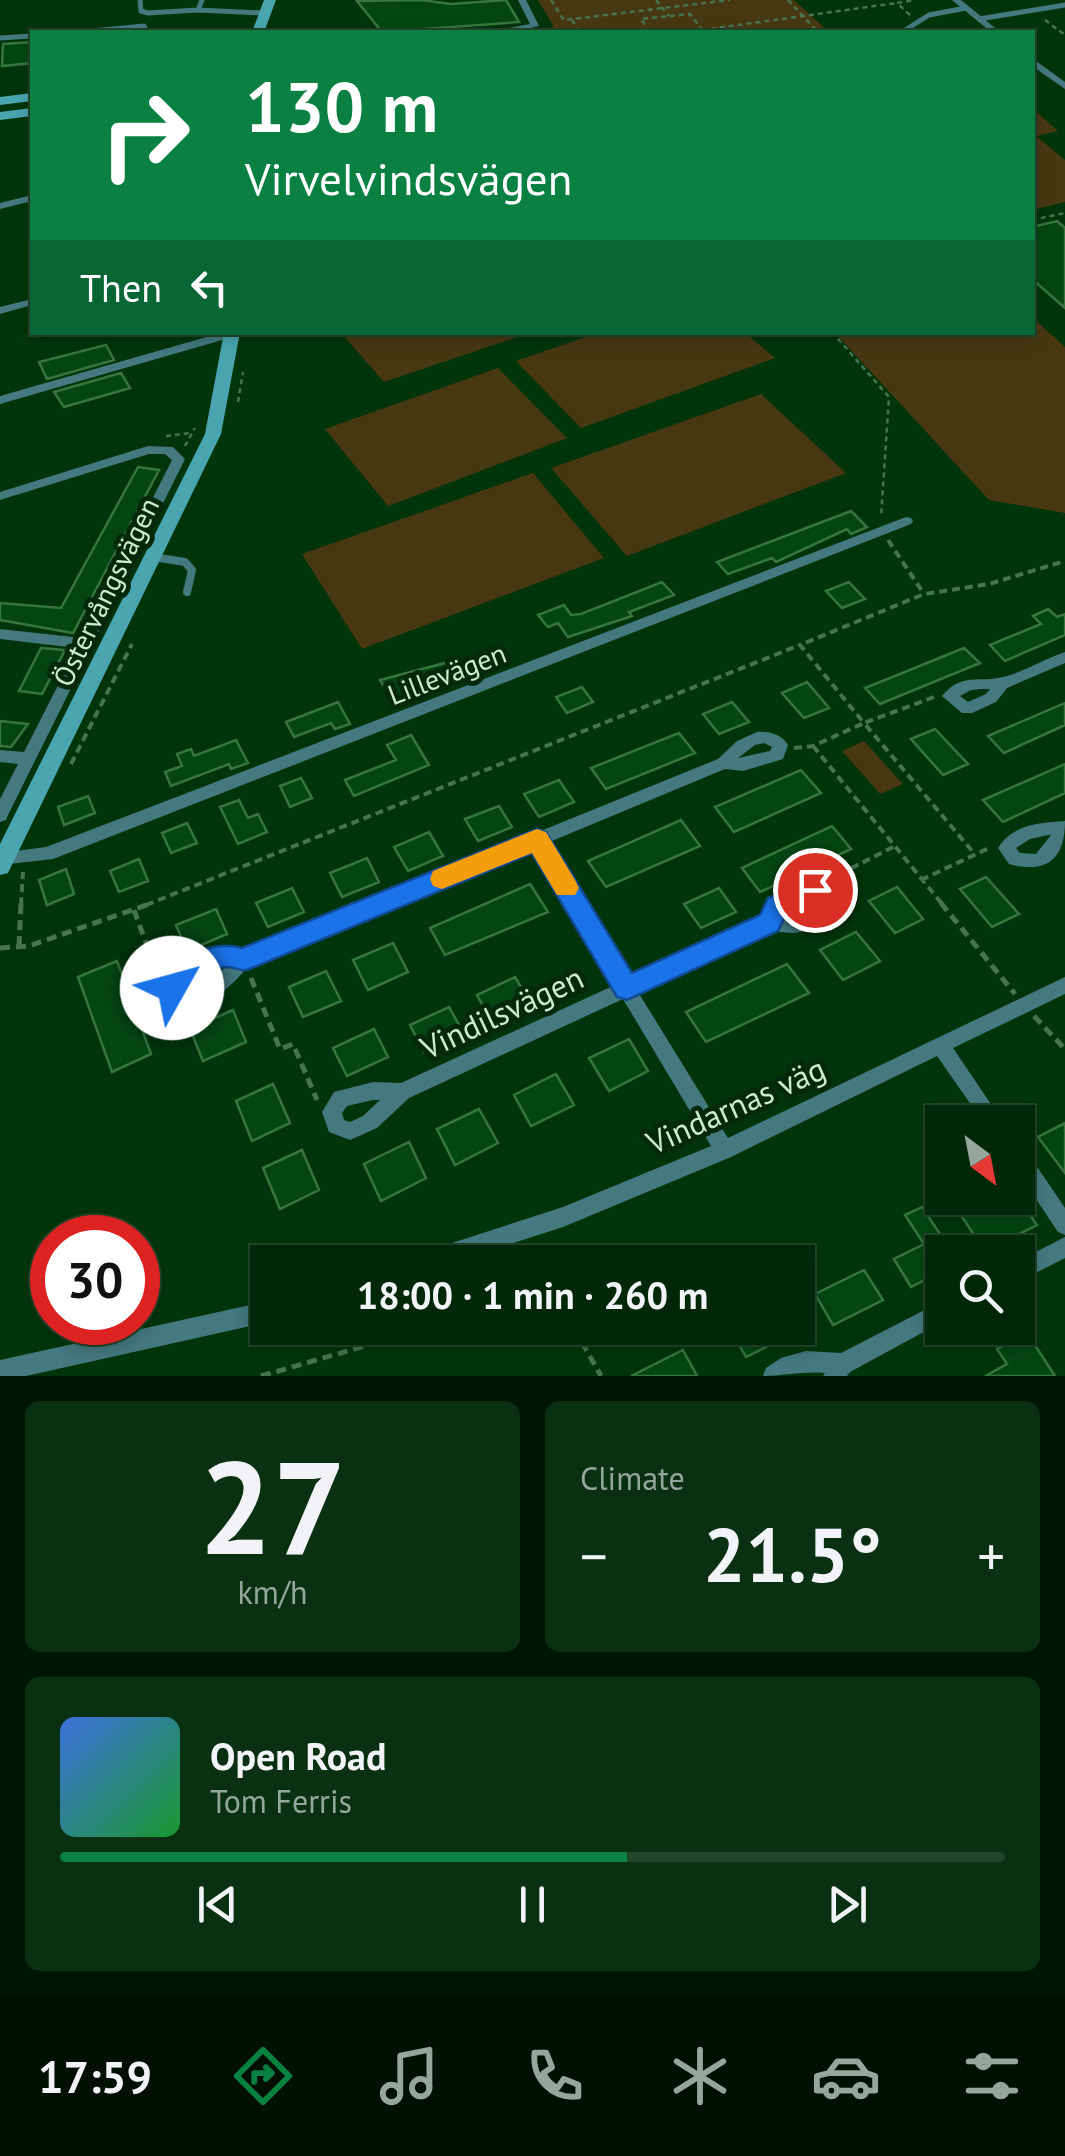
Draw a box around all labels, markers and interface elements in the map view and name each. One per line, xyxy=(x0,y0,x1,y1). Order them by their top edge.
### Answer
text: 130 m xyxy=(245,61,438,151)
icon: right xyxy=(80,70,210,200)
text: Virvelvindsvägen xyxy=(245,149,572,207)
icon: left xyxy=(182,260,237,315)
text: Then xyxy=(80,263,162,312)
street label: Östervångsvägen xyxy=(44,491,167,692)
street label: Lillevägen xyxy=(382,634,511,713)
pin xyxy=(773,848,858,933)
icon: arrive xyxy=(788,863,843,918)
position arrow xyxy=(120,936,224,1040)
street label: Vindilsvägen xyxy=(412,956,590,1069)
street label: Vindarnas väg xyxy=(639,1047,832,1164)
north arrow xyxy=(925,1105,1035,1215)
map controls xyxy=(925,1105,1035,1345)
speed limit sign: 30 xyxy=(30,1215,160,1345)
button: search xyxy=(925,1235,1035,1345)
text: 18:00 · 1 min · 260 m xyxy=(357,1270,708,1319)
text: 27 xyxy=(199,1422,346,1590)
text: Climate xyxy=(580,1457,685,1499)
text: 21.5° xyxy=(703,1506,882,1603)
text: − xyxy=(580,1520,608,1591)
text: + xyxy=(977,1520,1005,1591)
text: km/h xyxy=(237,1571,308,1613)
text: Open Road xyxy=(210,1731,386,1780)
text: Tom Ferris xyxy=(210,1780,352,1822)
icon: previous xyxy=(190,1877,245,1932)
icon: pause xyxy=(505,1877,560,1932)
icon: next xyxy=(820,1877,875,1932)
icon: directions xyxy=(228,2041,298,2111)
icon: music xyxy=(374,2041,444,2111)
icon: phone xyxy=(520,2041,590,2111)
icon: climate xyxy=(665,2041,735,2111)
icon: car xyxy=(811,2041,881,2111)
icon: filters xyxy=(957,2041,1027,2111)
text: 17:59 xyxy=(38,2047,152,2105)

